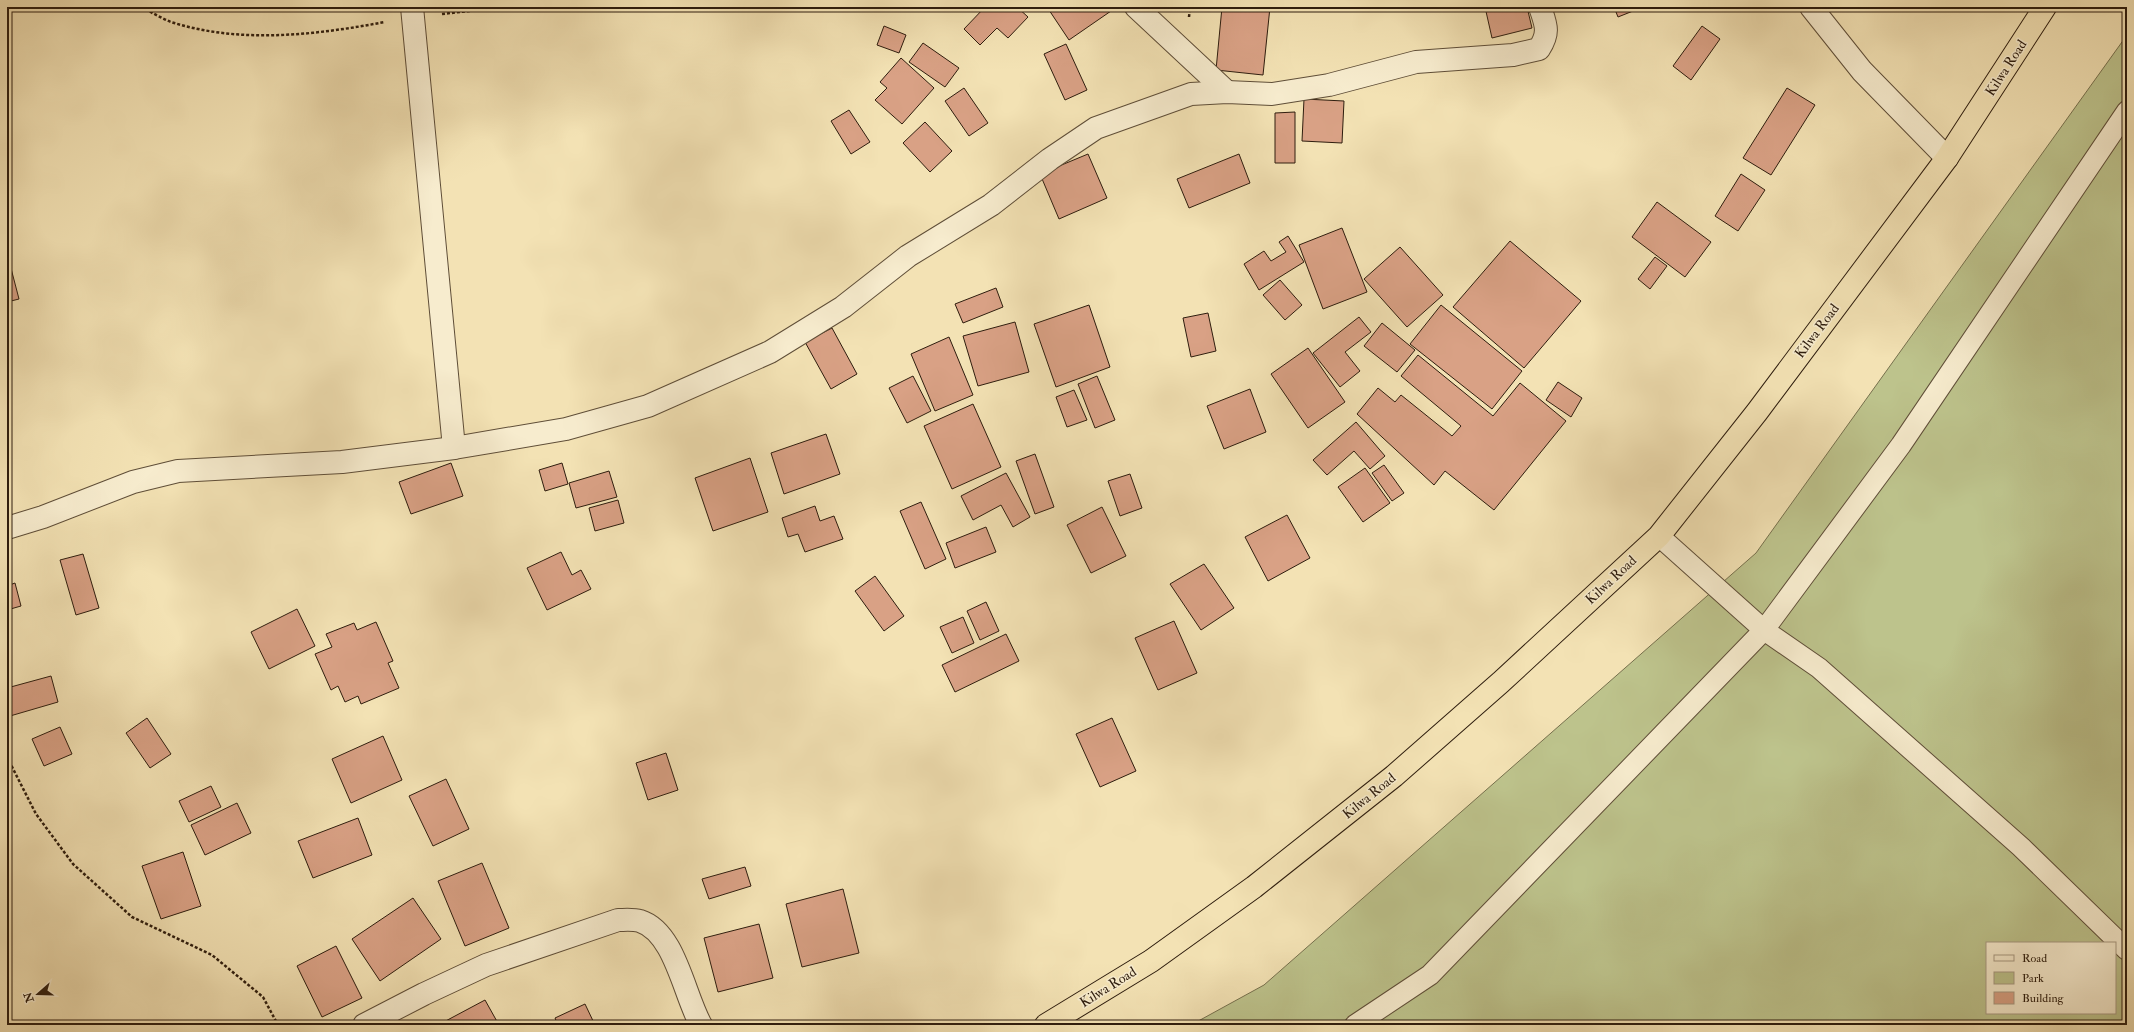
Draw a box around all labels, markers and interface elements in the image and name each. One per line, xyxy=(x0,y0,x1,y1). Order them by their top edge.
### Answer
street label: Kilwa Road xyxy=(1982,37,2030,99)
street label: Kilwa Road xyxy=(1791,300,1843,361)
street label: Kilwa Road xyxy=(1582,552,1640,608)
street label: Kilwa Road xyxy=(1339,769,1399,823)
legend xyxy=(1986,942,2116,1014)
text: Road xyxy=(2022,951,2047,966)
street label: Kilwa Road xyxy=(1077,963,1140,1011)
text: Park xyxy=(2022,971,2044,986)
north arrow xyxy=(18,974,58,1014)
text: N xyxy=(21,989,37,1005)
text: Building xyxy=(2022,991,2065,1006)

